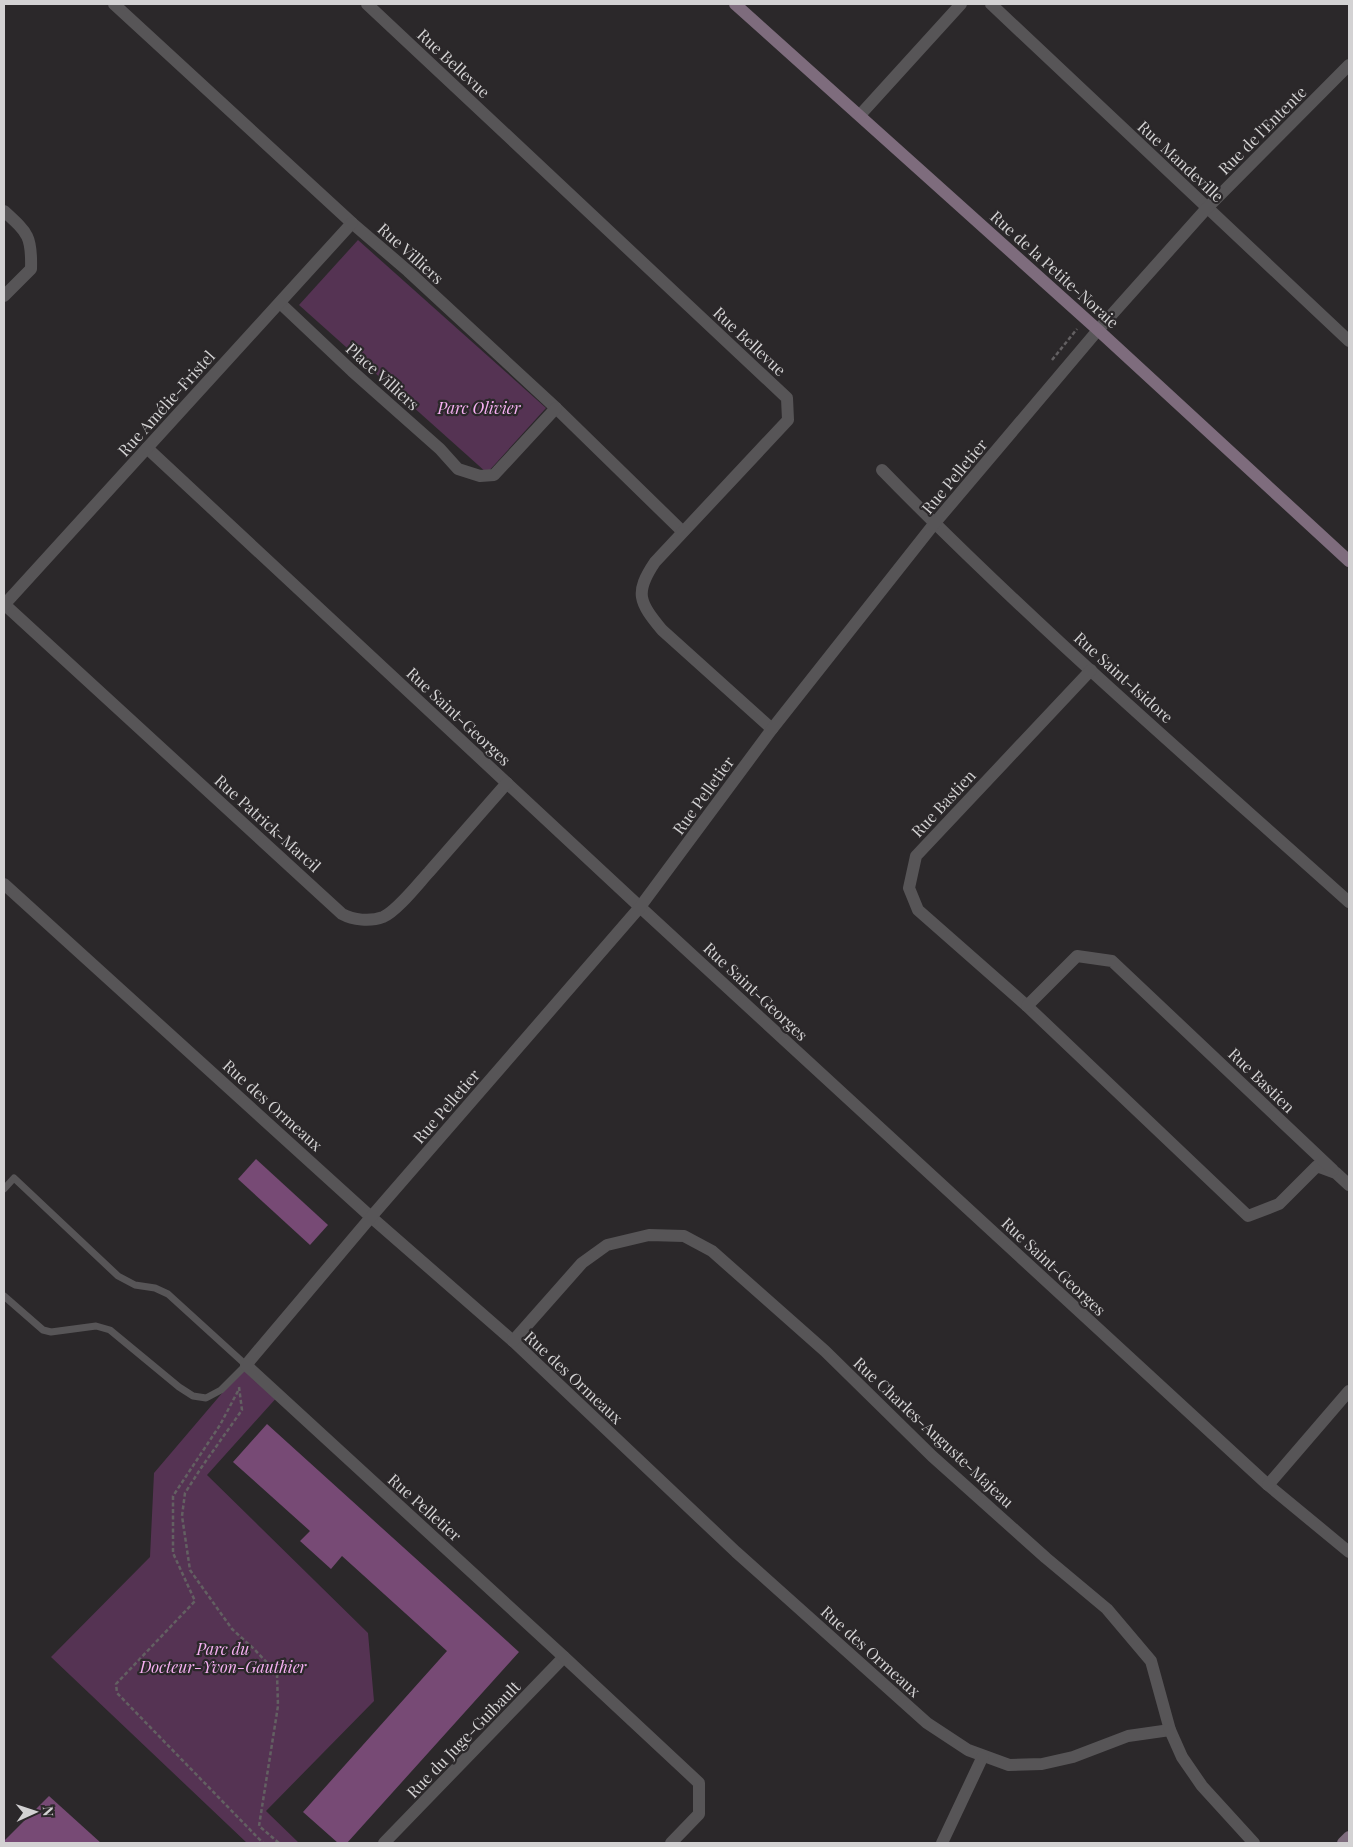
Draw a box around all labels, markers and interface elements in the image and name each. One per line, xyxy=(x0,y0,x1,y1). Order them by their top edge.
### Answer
street label: Rue Bellevue xyxy=(413,24,495,102)
street label: Rue de l'Entente xyxy=(1213,81,1311,179)
street label: Rue Mandeville xyxy=(1134,116,1228,206)
street label: Rue de la Petite-Noraie xyxy=(986,206,1124,332)
street label: Rue Villiers xyxy=(374,218,448,288)
street label: Rue Bellevue xyxy=(709,302,791,380)
street label: Place Villiers xyxy=(342,338,424,414)
street label: Rue Amélie-Fristel xyxy=(113,345,219,460)
park label: Parc Olivier xyxy=(436,397,522,418)
street label: Rue Pelletier xyxy=(916,434,992,518)
street label: Rue Saint-Isidore xyxy=(1070,627,1178,727)
street label: Rue Saint-Georges xyxy=(402,662,516,770)
street label: Rue Pelletier xyxy=(668,752,738,838)
street label: Rue Bastien xyxy=(906,764,980,841)
street label: Rue Patrick-Marcil xyxy=(210,770,326,877)
street label: Rue Saint-Georges xyxy=(699,937,813,1045)
street label: Rue Bastien xyxy=(1224,1043,1300,1117)
street label: Rue des Ormeaux xyxy=(219,1055,328,1156)
street label: Rue Pelletier xyxy=(408,1065,484,1147)
street label: Rue Saint-Georges xyxy=(997,1212,1111,1320)
street label: Rue des Ormeaux xyxy=(520,1326,628,1429)
street label: Rue Charles-Auguste-Majeau xyxy=(849,1352,1019,1512)
street label: Rue Pelletier xyxy=(384,1469,466,1545)
street label: Rue des Ormeaux xyxy=(817,1601,926,1702)
park label: Parc du Docteur-Yvon-Gauthier xyxy=(139,1638,308,1677)
street label: Rue du Juge-Guibault xyxy=(402,1676,525,1802)
north arrow xyxy=(10,1787,60,1837)
text: N xyxy=(39,1806,58,1817)

